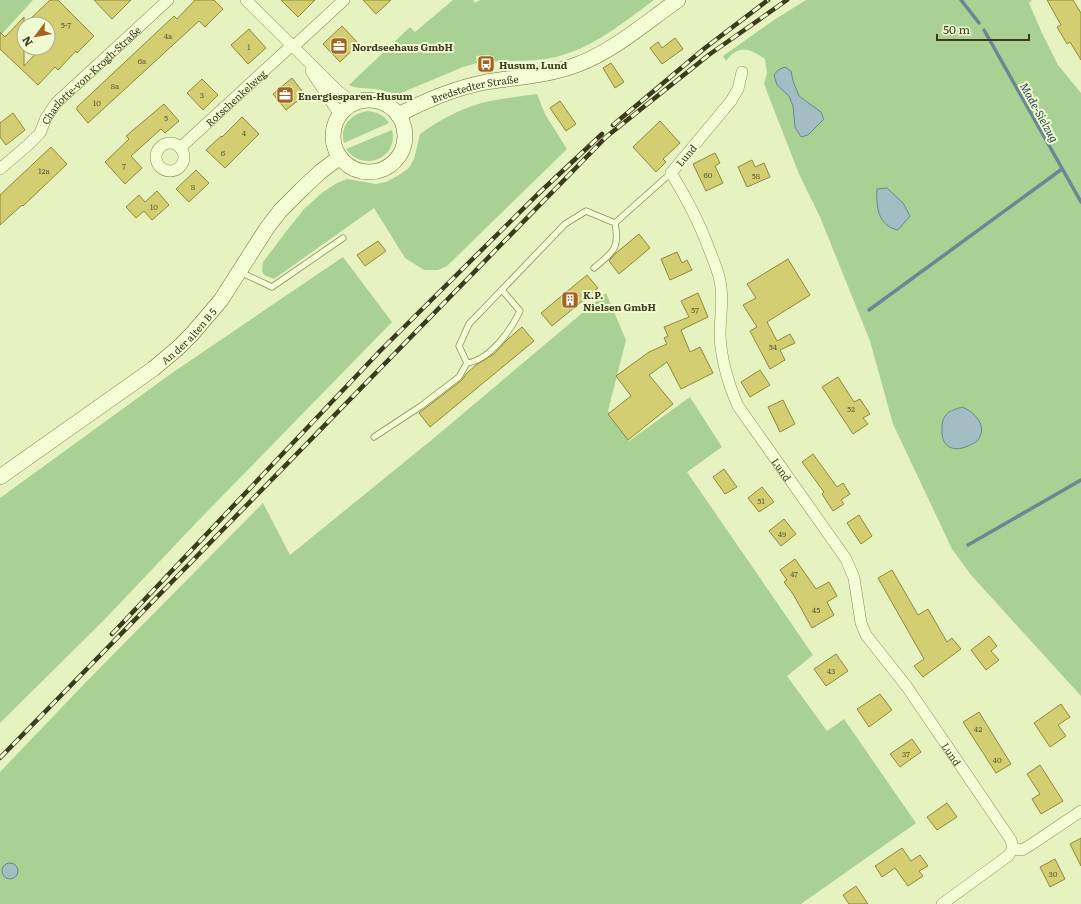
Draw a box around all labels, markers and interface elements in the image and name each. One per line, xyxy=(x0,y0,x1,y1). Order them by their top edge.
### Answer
north arrow xyxy=(16,16,56,56)
scale bar xyxy=(937,16,1029,42)
house number: 5-7 xyxy=(61,19,71,30)
text: 50 m xyxy=(943,20,970,38)
street label: Charlotte-von-Krogh-Straße xyxy=(37,22,143,126)
house number: 4a xyxy=(164,30,173,41)
text: N xyxy=(17,34,36,50)
office icon: Nordseehaus GmbH xyxy=(329,36,349,56)
place label: Nordseehaus GmbH xyxy=(352,39,453,54)
house number: 1 xyxy=(247,41,251,52)
bus stop icon: Husum, Lund xyxy=(476,54,496,74)
house number: 6a xyxy=(138,55,147,66)
place label: Husum, Lund xyxy=(499,57,568,72)
street label: Rotschenkelweg xyxy=(202,65,269,129)
street label: Bredstedter Straße xyxy=(429,70,519,106)
water label: Made-Sielzug xyxy=(1017,79,1063,145)
house number: 8a xyxy=(111,80,120,91)
office icon: Energiesparen-Husum xyxy=(275,85,295,105)
place label: Energiesparen-Husum xyxy=(298,88,413,103)
house number: 3 xyxy=(200,89,204,100)
house number: 10 xyxy=(93,97,101,108)
house number: 5 xyxy=(164,112,168,123)
house number: 4 xyxy=(242,127,247,138)
street label: Lund xyxy=(672,141,700,169)
house number: 6 xyxy=(221,147,226,158)
house number: 7 xyxy=(122,160,126,171)
house number: 12a xyxy=(38,165,50,176)
house number: 60 xyxy=(704,169,713,180)
house number: 58 xyxy=(752,170,761,181)
house number: 8 xyxy=(191,181,196,192)
house number: 10 xyxy=(150,201,158,212)
place label: K.P. Nielsen GmbH xyxy=(583,287,656,314)
building icon: K.P. Nielsen GmbH xyxy=(560,290,580,310)
street label: An der alten B 5 xyxy=(157,304,219,367)
house number: 57 xyxy=(691,304,699,315)
house number: 54 xyxy=(769,341,778,352)
house number: 52 xyxy=(847,403,855,414)
street label: Lund xyxy=(769,454,796,484)
house number: 51 xyxy=(757,495,765,506)
house number: 49 xyxy=(778,528,786,539)
house number: 47 xyxy=(790,568,798,579)
house number: 45 xyxy=(812,604,820,615)
house number: 43 xyxy=(827,665,835,676)
house number: 42 xyxy=(974,723,982,734)
street label: Lund xyxy=(939,739,966,768)
house number: 37 xyxy=(902,748,910,759)
house number: 40 xyxy=(992,754,1002,765)
house number: 30 xyxy=(1049,868,1058,879)

